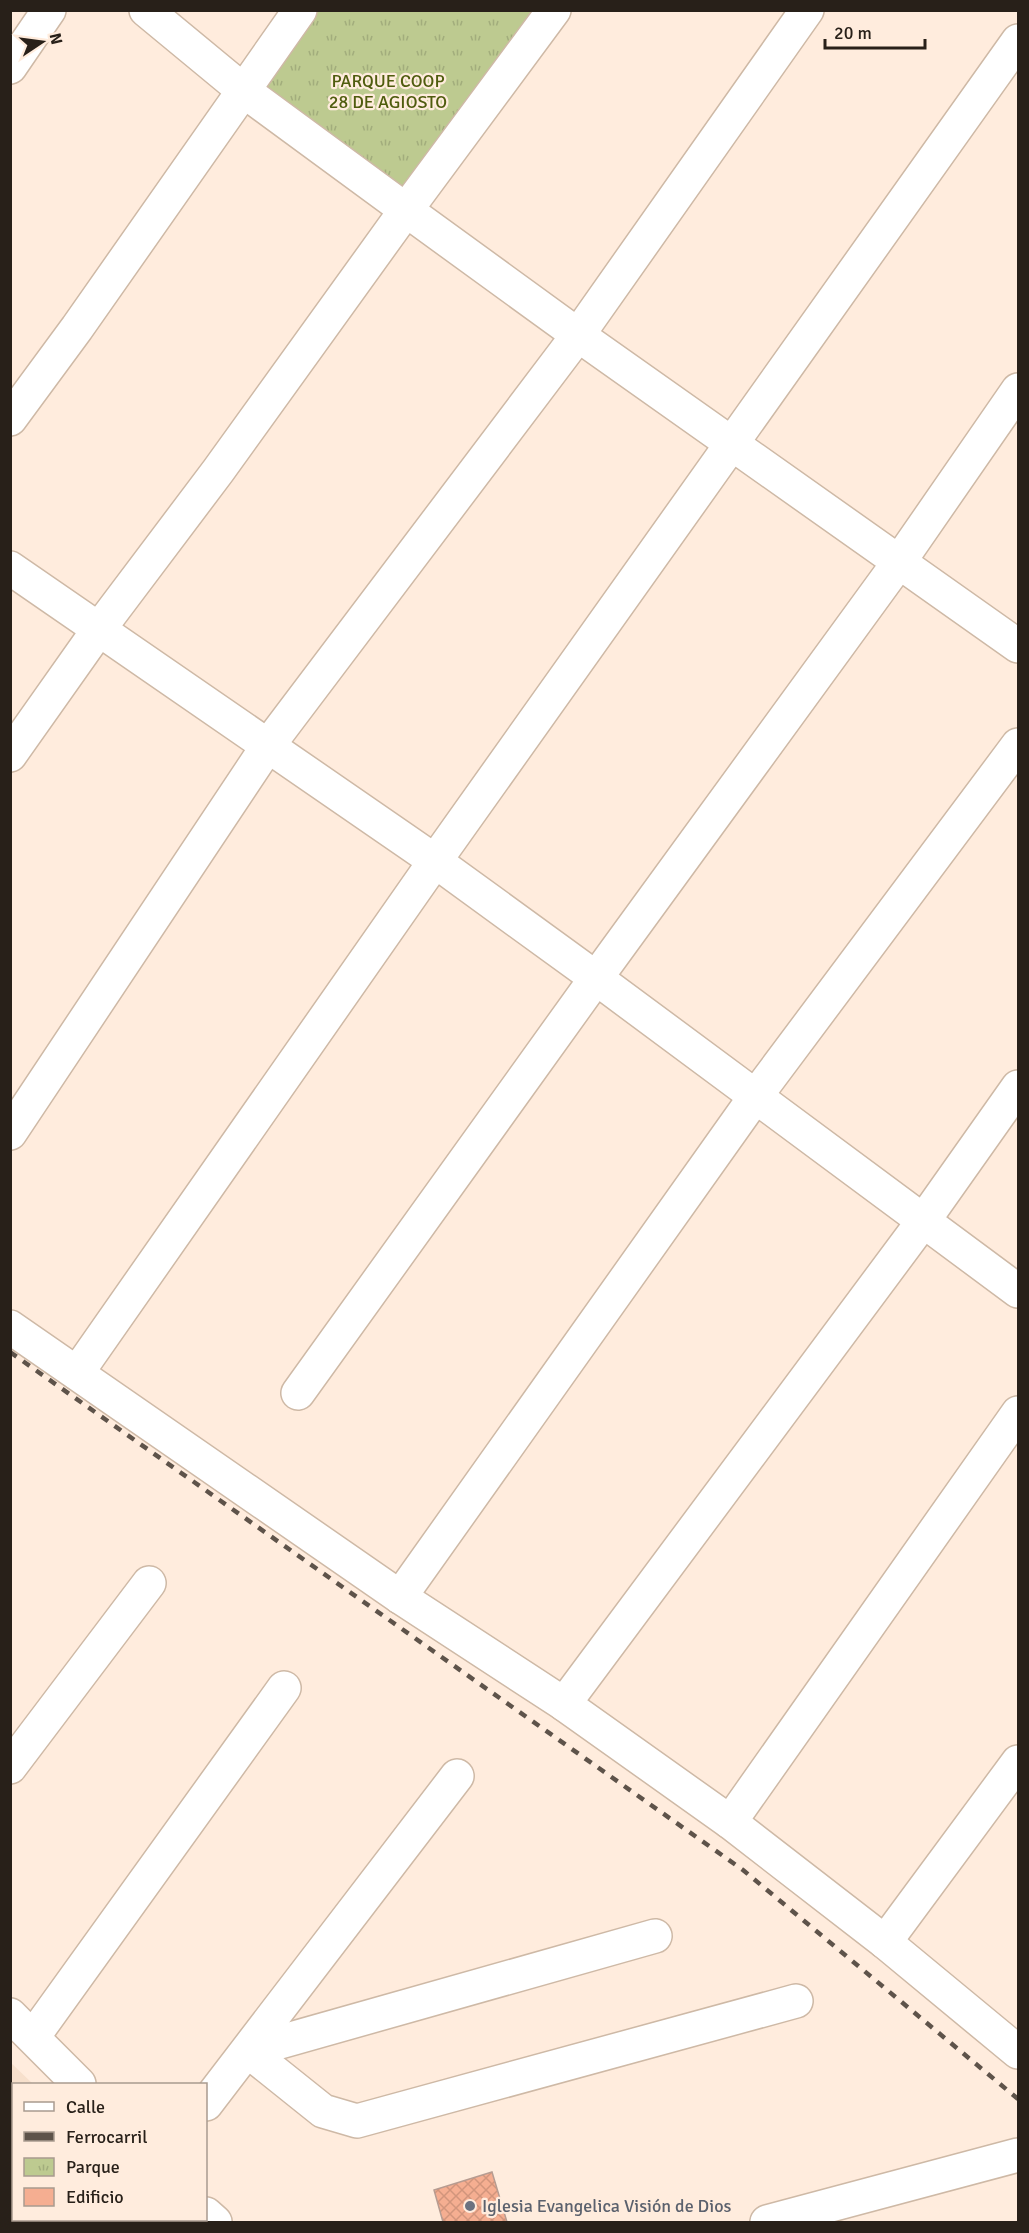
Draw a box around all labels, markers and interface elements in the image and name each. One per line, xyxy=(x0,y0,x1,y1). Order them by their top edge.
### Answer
north arrow xyxy=(12,12,72,72)
scale bar xyxy=(825,12,926,50)
text: 20 m xyxy=(834,22,872,44)
text: N xyxy=(45,31,67,47)
park label: PARQUE COOP 28 DE AGIOSTO xyxy=(329,70,447,113)
legend xyxy=(12,2083,207,2221)
text: Calle xyxy=(66,2096,105,2118)
text: Ferrocarril xyxy=(66,2126,147,2148)
text: Parque xyxy=(66,2156,120,2178)
text: Edificio xyxy=(66,2186,124,2208)
place label: Iglesia Evangelica Visión de Dios xyxy=(482,2195,732,2217)
marker: Iglesia Evangelica Visión de Dios xyxy=(463,2199,477,2213)

